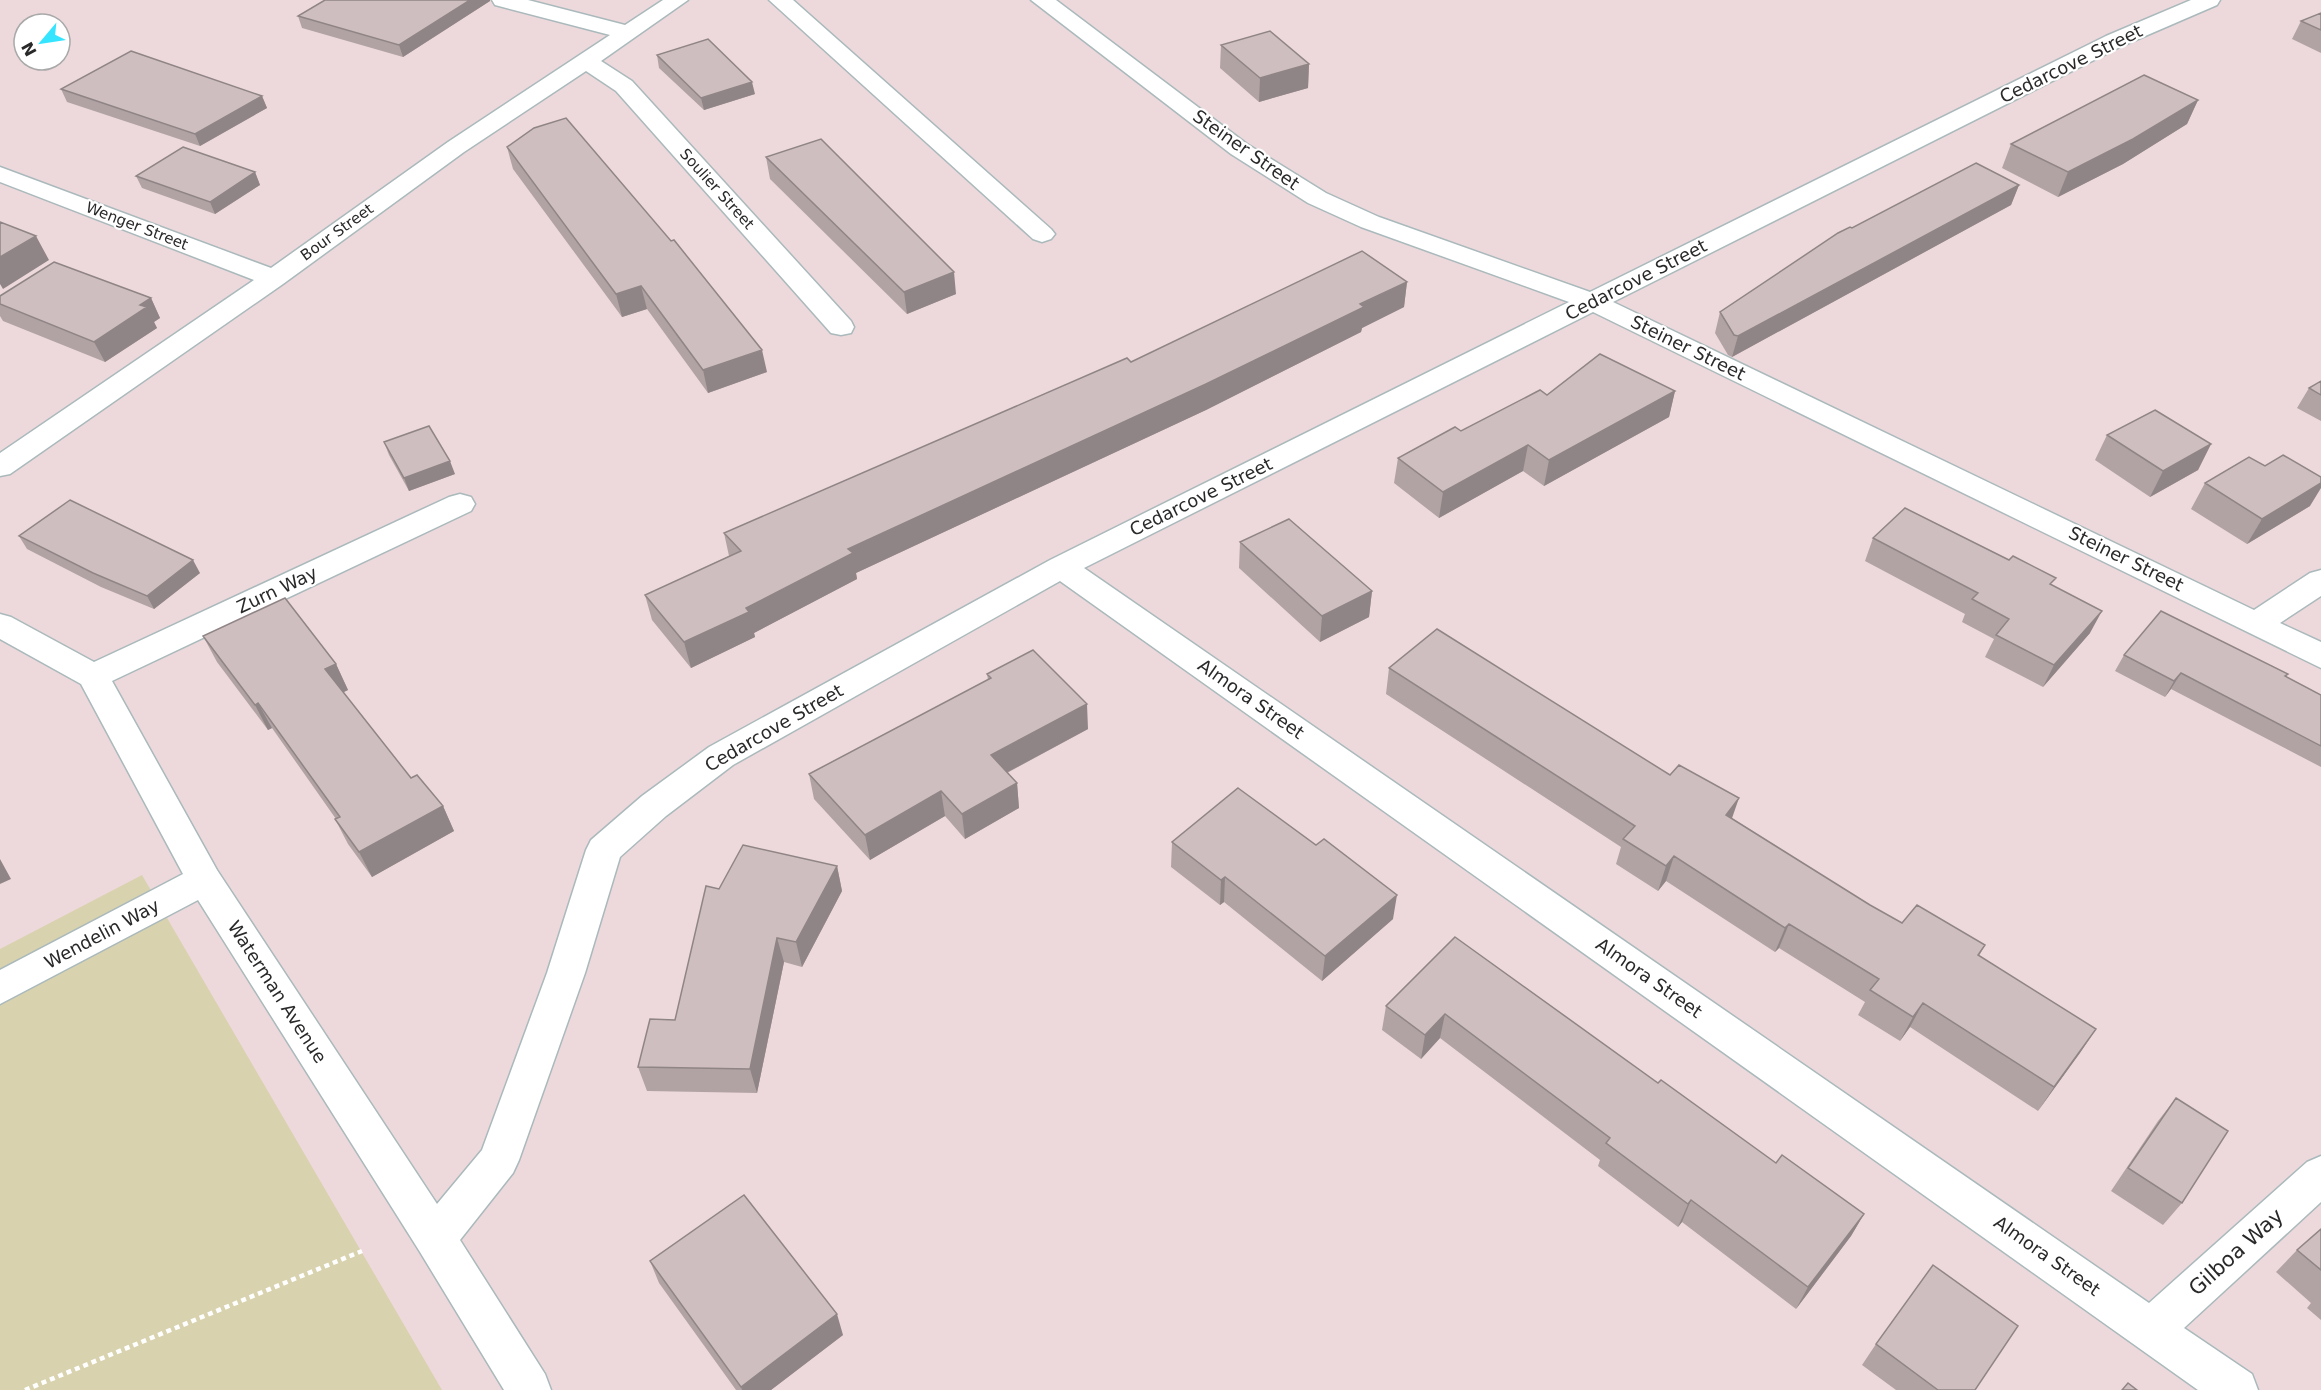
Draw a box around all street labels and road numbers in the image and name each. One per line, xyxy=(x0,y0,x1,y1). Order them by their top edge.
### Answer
street label: Cedarcove Street xyxy=(1996,20,2146,107)
street label: Steiner Street xyxy=(1189,105,1303,194)
street label: Soulier Street xyxy=(676,145,758,233)
street label: Wenger Street xyxy=(83,198,191,254)
street label: Bour Street xyxy=(297,200,377,264)
street label: Cedarcove Street xyxy=(1561,235,1710,324)
street label: Steiner Street xyxy=(1628,311,1749,384)
street label: Cedarcove Street xyxy=(1126,453,1276,540)
street label: Steiner Street xyxy=(2066,522,2187,595)
street label: Zurn Way xyxy=(233,562,321,617)
street label: Almora Street xyxy=(1194,654,1308,743)
street label: Cedarcove Street xyxy=(701,679,847,776)
street label: Wendelin Way xyxy=(41,894,163,973)
street label: Waterman Avenue xyxy=(224,917,331,1067)
street label: Almora Street xyxy=(1592,933,1706,1022)
street label: Gilboa Way xyxy=(2184,1203,2288,1301)
street label: Almora Street xyxy=(1990,1211,2104,1300)

